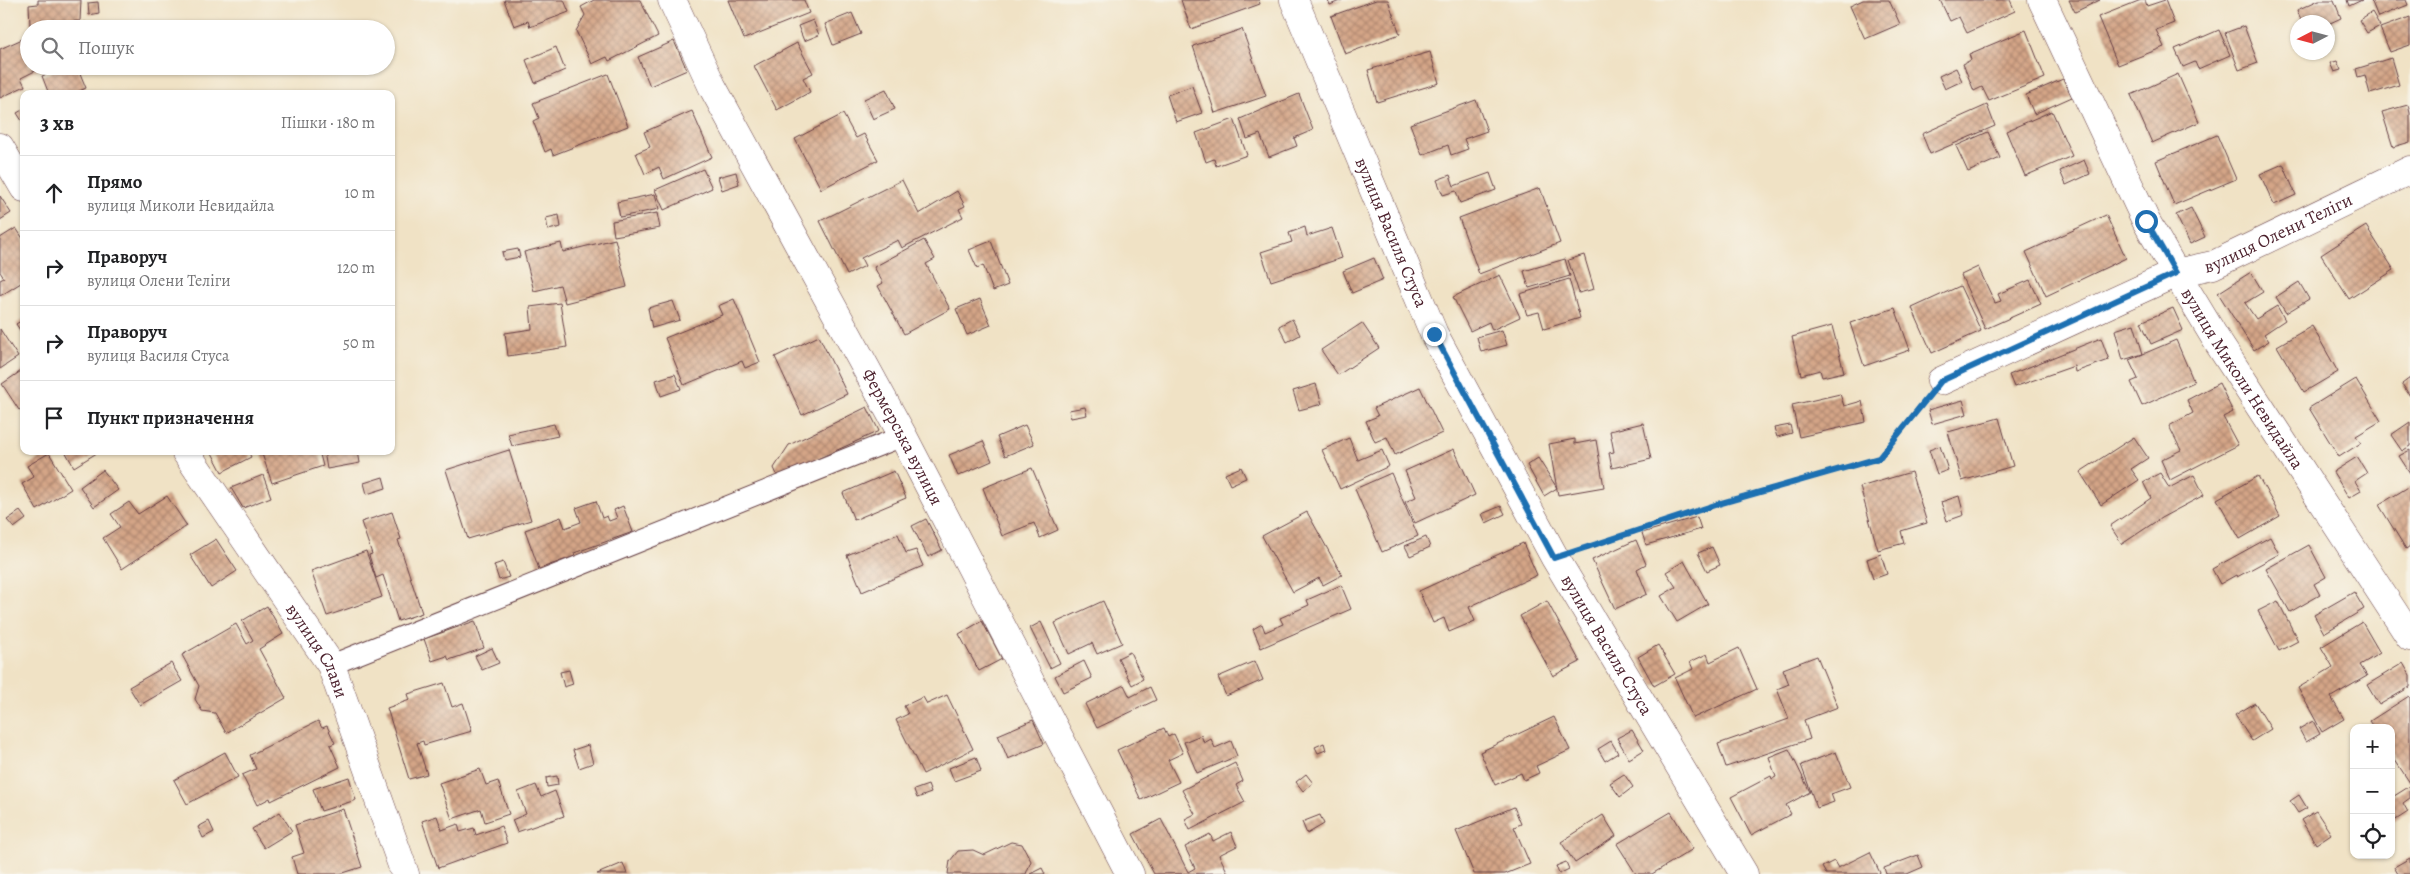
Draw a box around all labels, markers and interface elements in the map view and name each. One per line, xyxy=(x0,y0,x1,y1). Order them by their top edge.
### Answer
north arrow xyxy=(2290,15,2335,60)
search box xyxy=(20,20,395,75)
icon: search xyxy=(38,34,66,62)
text: Пошук xyxy=(78,35,135,61)
text: 3 хв xyxy=(40,109,74,137)
text: Пішки · 180 m xyxy=(281,112,375,134)
street label: вулиця Василя Стуса xyxy=(1349,154,1434,312)
text: Прямо xyxy=(87,169,142,195)
icon: ahead xyxy=(40,179,68,207)
text: 10 m xyxy=(345,182,375,204)
street label: вулиця Олени Теліги xyxy=(2202,188,2356,279)
text: вулиця Миколи Невидайла xyxy=(87,195,274,217)
route start xyxy=(2135,210,2158,233)
text: Праворуч xyxy=(87,244,167,270)
icon: right xyxy=(40,254,68,282)
text: 120 m xyxy=(337,257,375,279)
text: вулиця Олени Теліги xyxy=(87,270,231,292)
street label: вулиця Миколи Невидайла xyxy=(2176,283,2310,474)
text: Праворуч xyxy=(87,319,167,345)
route end xyxy=(1423,323,1446,346)
icon: right xyxy=(40,329,68,357)
text: 50 m xyxy=(343,332,375,354)
text: вулиця Василя Стуса xyxy=(87,345,229,367)
street label: Фермерська вулиця xyxy=(856,364,949,509)
icon: arrive xyxy=(40,404,68,432)
text: Пункт призначення xyxy=(87,405,254,431)
street label: вулиця Василя Стуса xyxy=(1556,570,1659,720)
street label: вулиця Слави xyxy=(280,599,354,701)
map controls xyxy=(2350,724,2395,859)
button: + xyxy=(2350,724,2395,769)
button: − xyxy=(2350,769,2395,814)
button: locate xyxy=(2350,814,2395,859)

